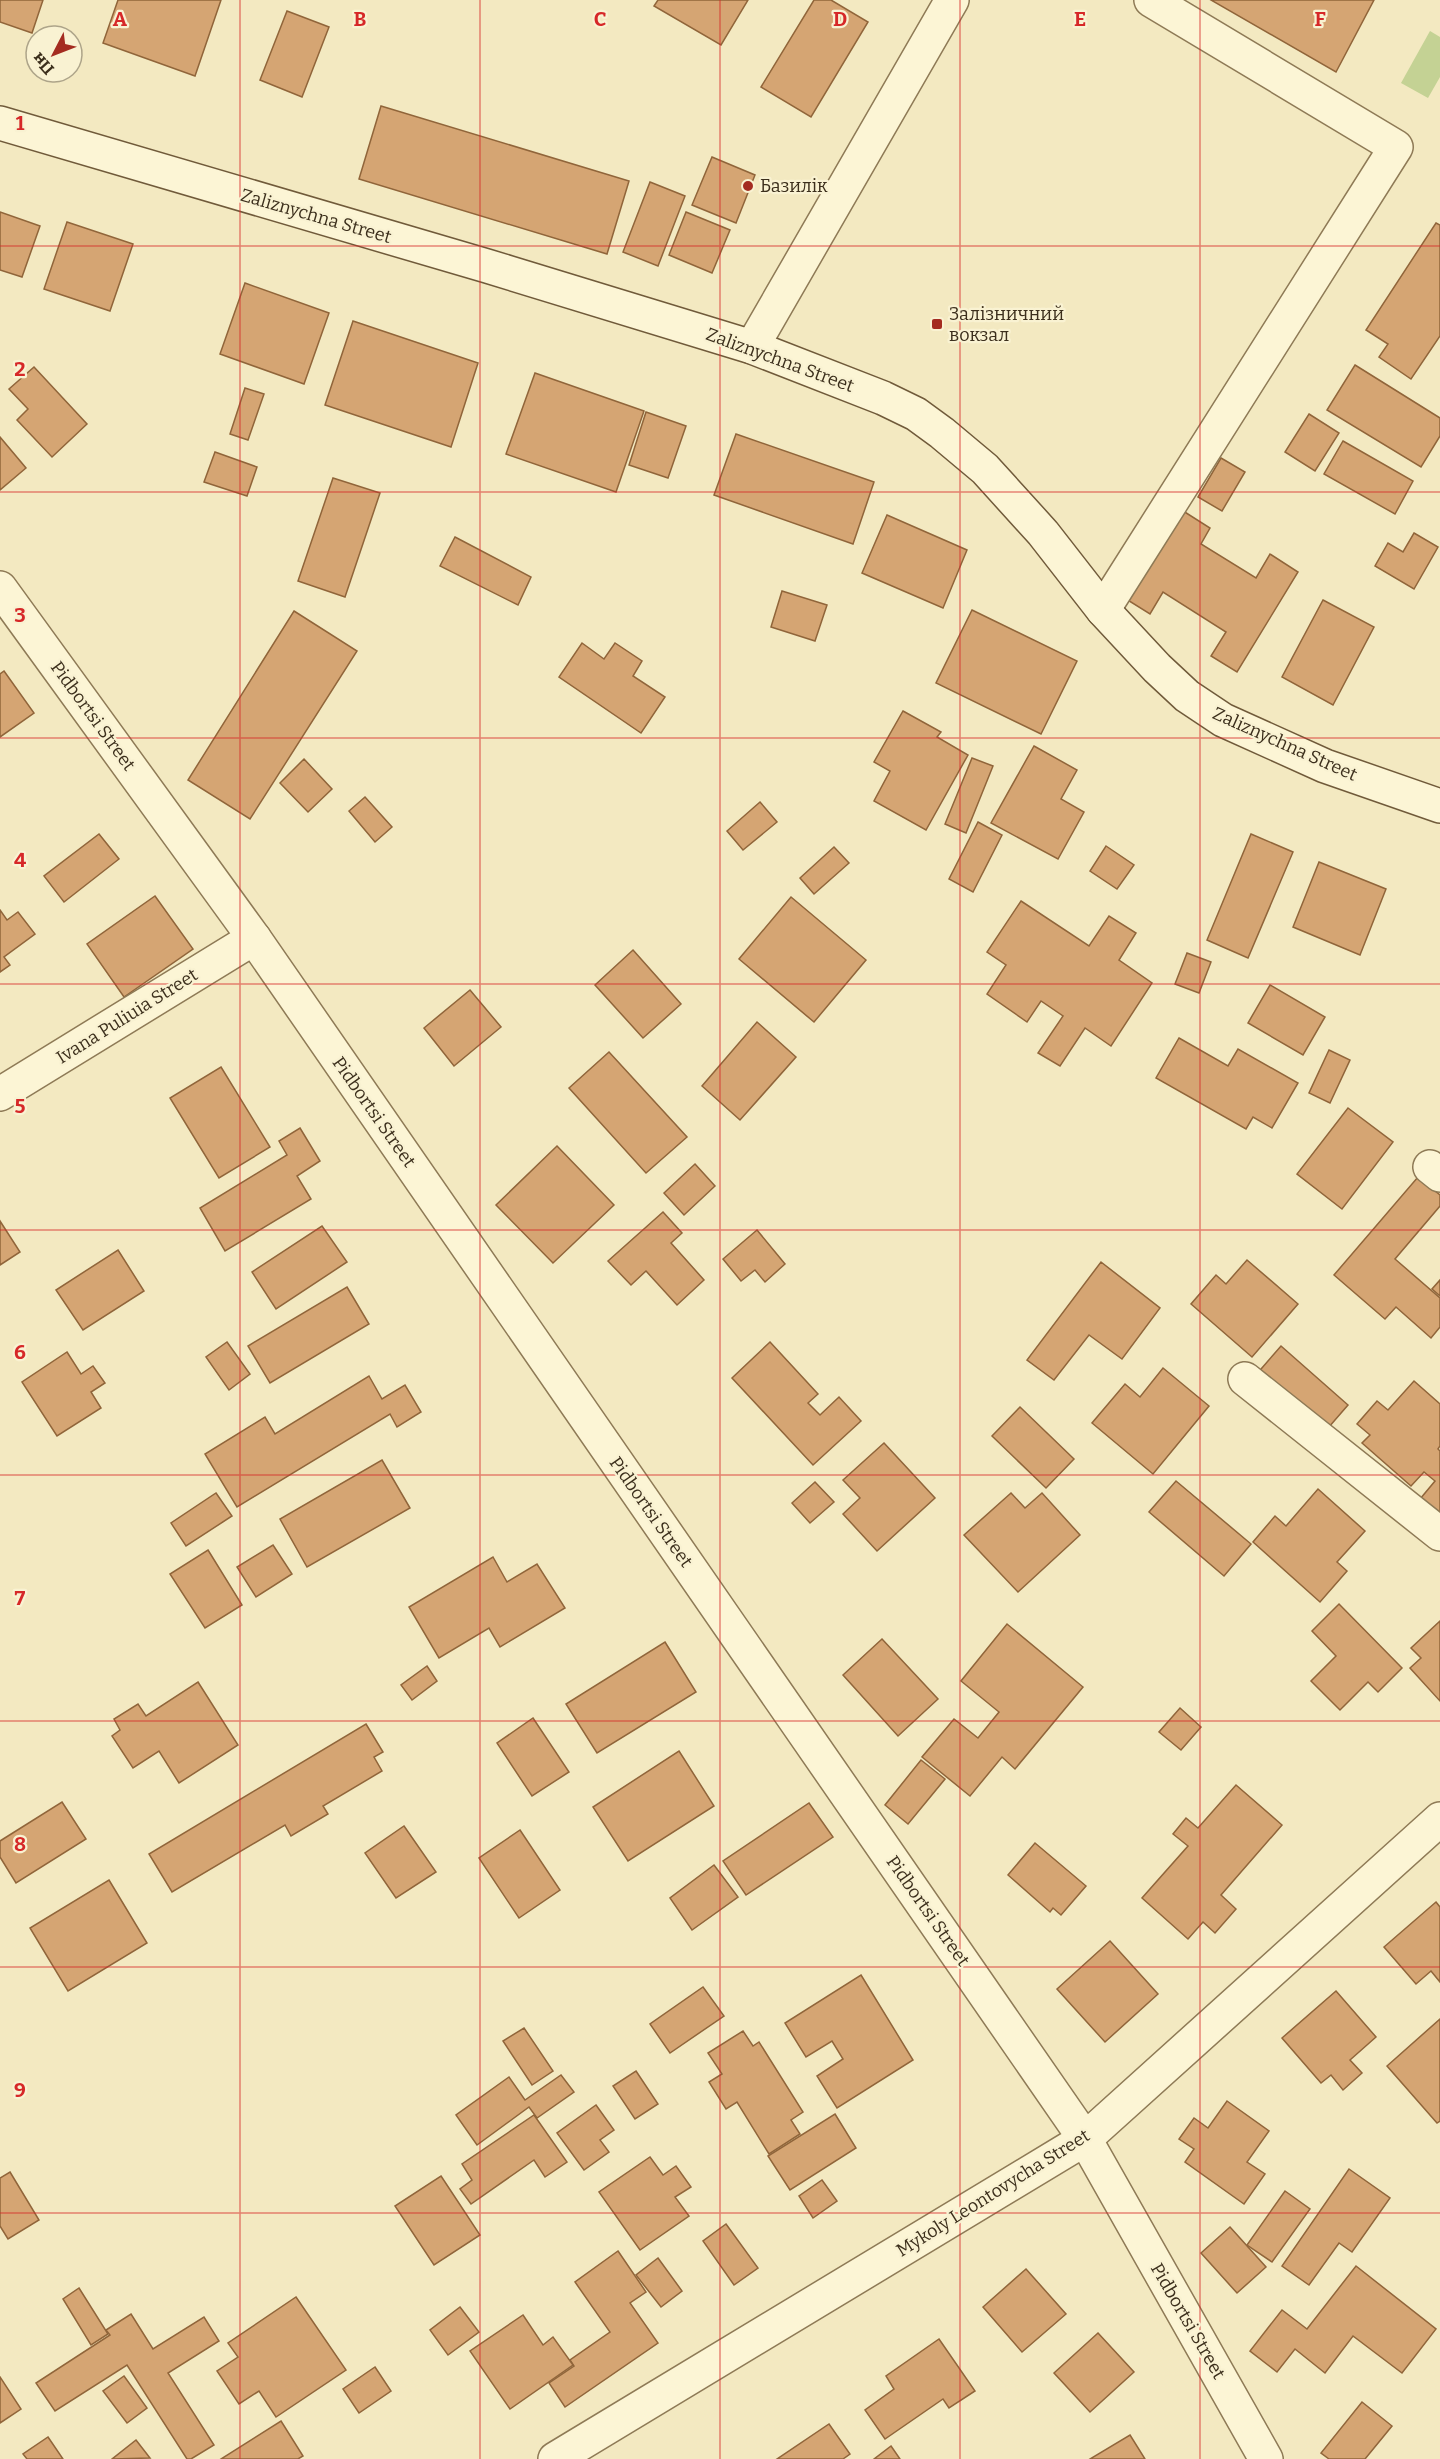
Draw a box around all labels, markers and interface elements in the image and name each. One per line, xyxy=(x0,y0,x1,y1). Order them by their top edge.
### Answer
text: A xyxy=(113,7,128,31)
text: B xyxy=(354,7,367,31)
text: C xyxy=(594,7,606,31)
text: D xyxy=(833,7,847,31)
text: E xyxy=(1074,7,1086,31)
text: F xyxy=(1314,7,1326,31)
north arrow xyxy=(24,24,84,84)
text: Пн xyxy=(28,49,58,79)
text: 1 xyxy=(16,111,25,135)
place label: Базилік xyxy=(760,175,828,197)
marker: Базилік xyxy=(741,179,755,193)
street label: Zaliznychna Street xyxy=(238,184,394,248)
place label: Залізничний вокзал xyxy=(949,303,1064,346)
marker: Залізничний вокзал xyxy=(930,317,944,331)
street label: Zaliznychna Street xyxy=(703,323,857,397)
text: 2 xyxy=(14,357,26,381)
text: 3 xyxy=(14,603,26,627)
street label: Pidbortsi Street xyxy=(46,657,140,775)
street label: Zaliznychna Street xyxy=(1209,702,1361,786)
text: 4 xyxy=(14,848,26,872)
street label: Ivana Puliuia Street xyxy=(52,963,202,1068)
street label: Pidbortsi Street xyxy=(328,1052,421,1172)
text: 5 xyxy=(15,1094,26,1118)
text: 6 xyxy=(14,1340,26,1364)
street label: Pidbortsi Street xyxy=(605,1452,698,1572)
text: 7 xyxy=(15,1586,26,1610)
text: 8 xyxy=(14,1832,26,1856)
street label: Pidbortsi Street xyxy=(882,1851,975,1971)
text: 9 xyxy=(14,2078,26,2102)
street label: Mykoly Leontovycha Street xyxy=(892,2124,1094,2262)
street label: Pidbortsi Street xyxy=(1146,2259,1230,2383)

